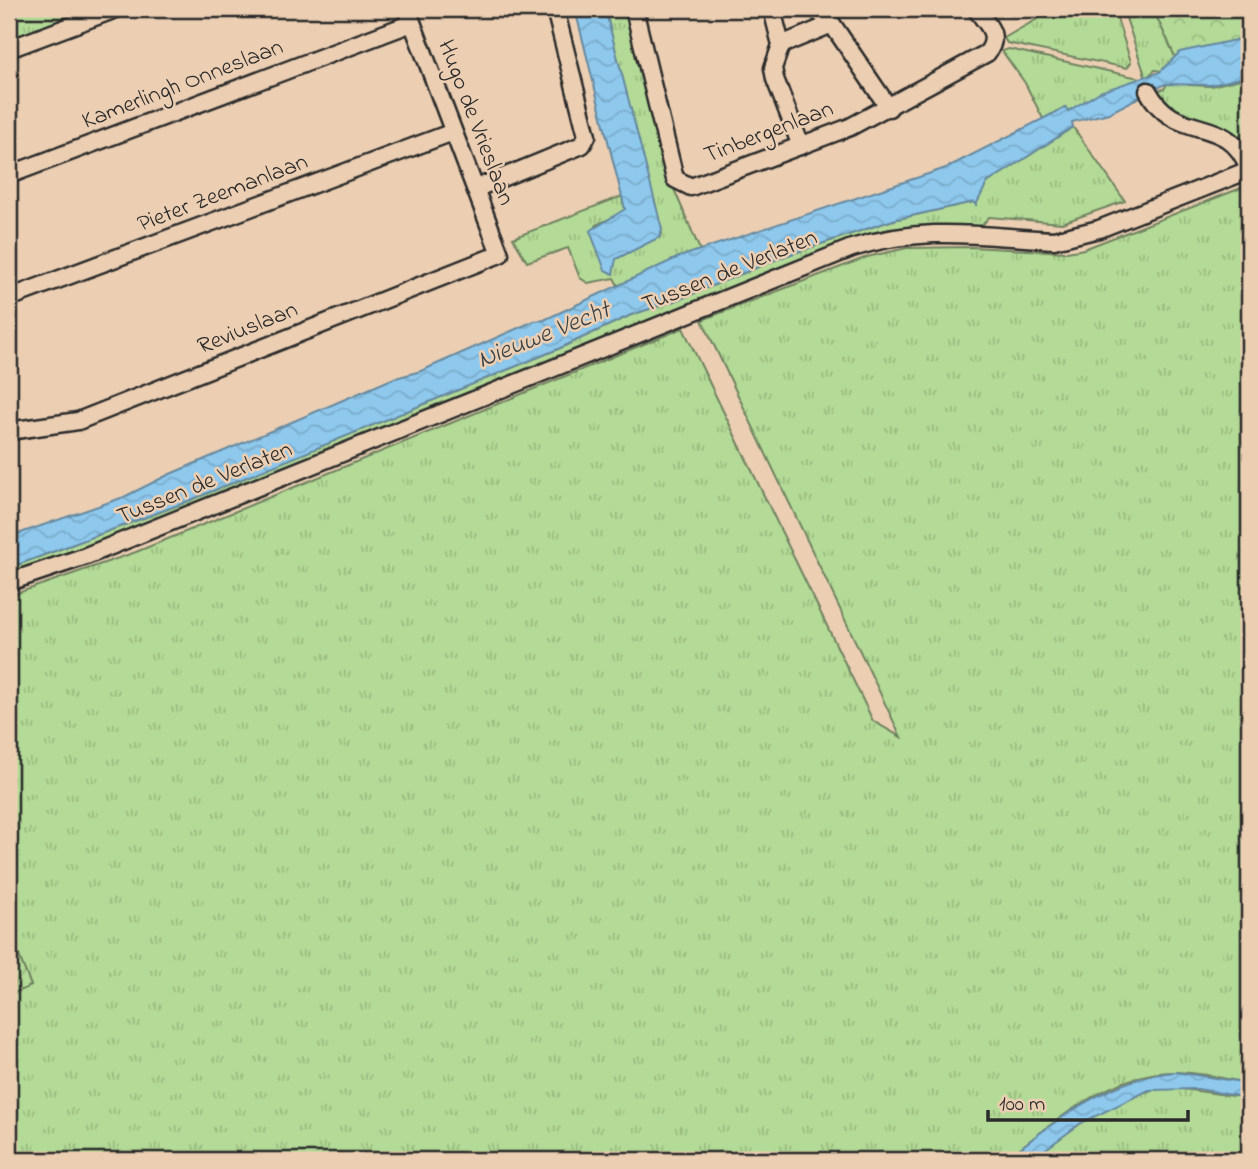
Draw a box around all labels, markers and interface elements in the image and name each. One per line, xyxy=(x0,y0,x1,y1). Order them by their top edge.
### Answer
street label: Kamerlingh Onneslaan xyxy=(77,30,289,140)
street label: Hugo de Vrieslaan xyxy=(427,35,523,211)
street label: Tinbergenlaan xyxy=(699,92,839,174)
street label: Pieter Zeemanlaan xyxy=(133,145,313,243)
street label: Tussen de Verlaten xyxy=(637,221,823,323)
water label: Nieuwe Vecht xyxy=(472,291,618,380)
street label: Reviuslaan xyxy=(193,293,303,365)
street label: Tussen de Verlaten xyxy=(112,433,298,535)
scale bar xyxy=(988,1078,1188,1122)
text: 100 m xyxy=(999,1090,1045,1120)

